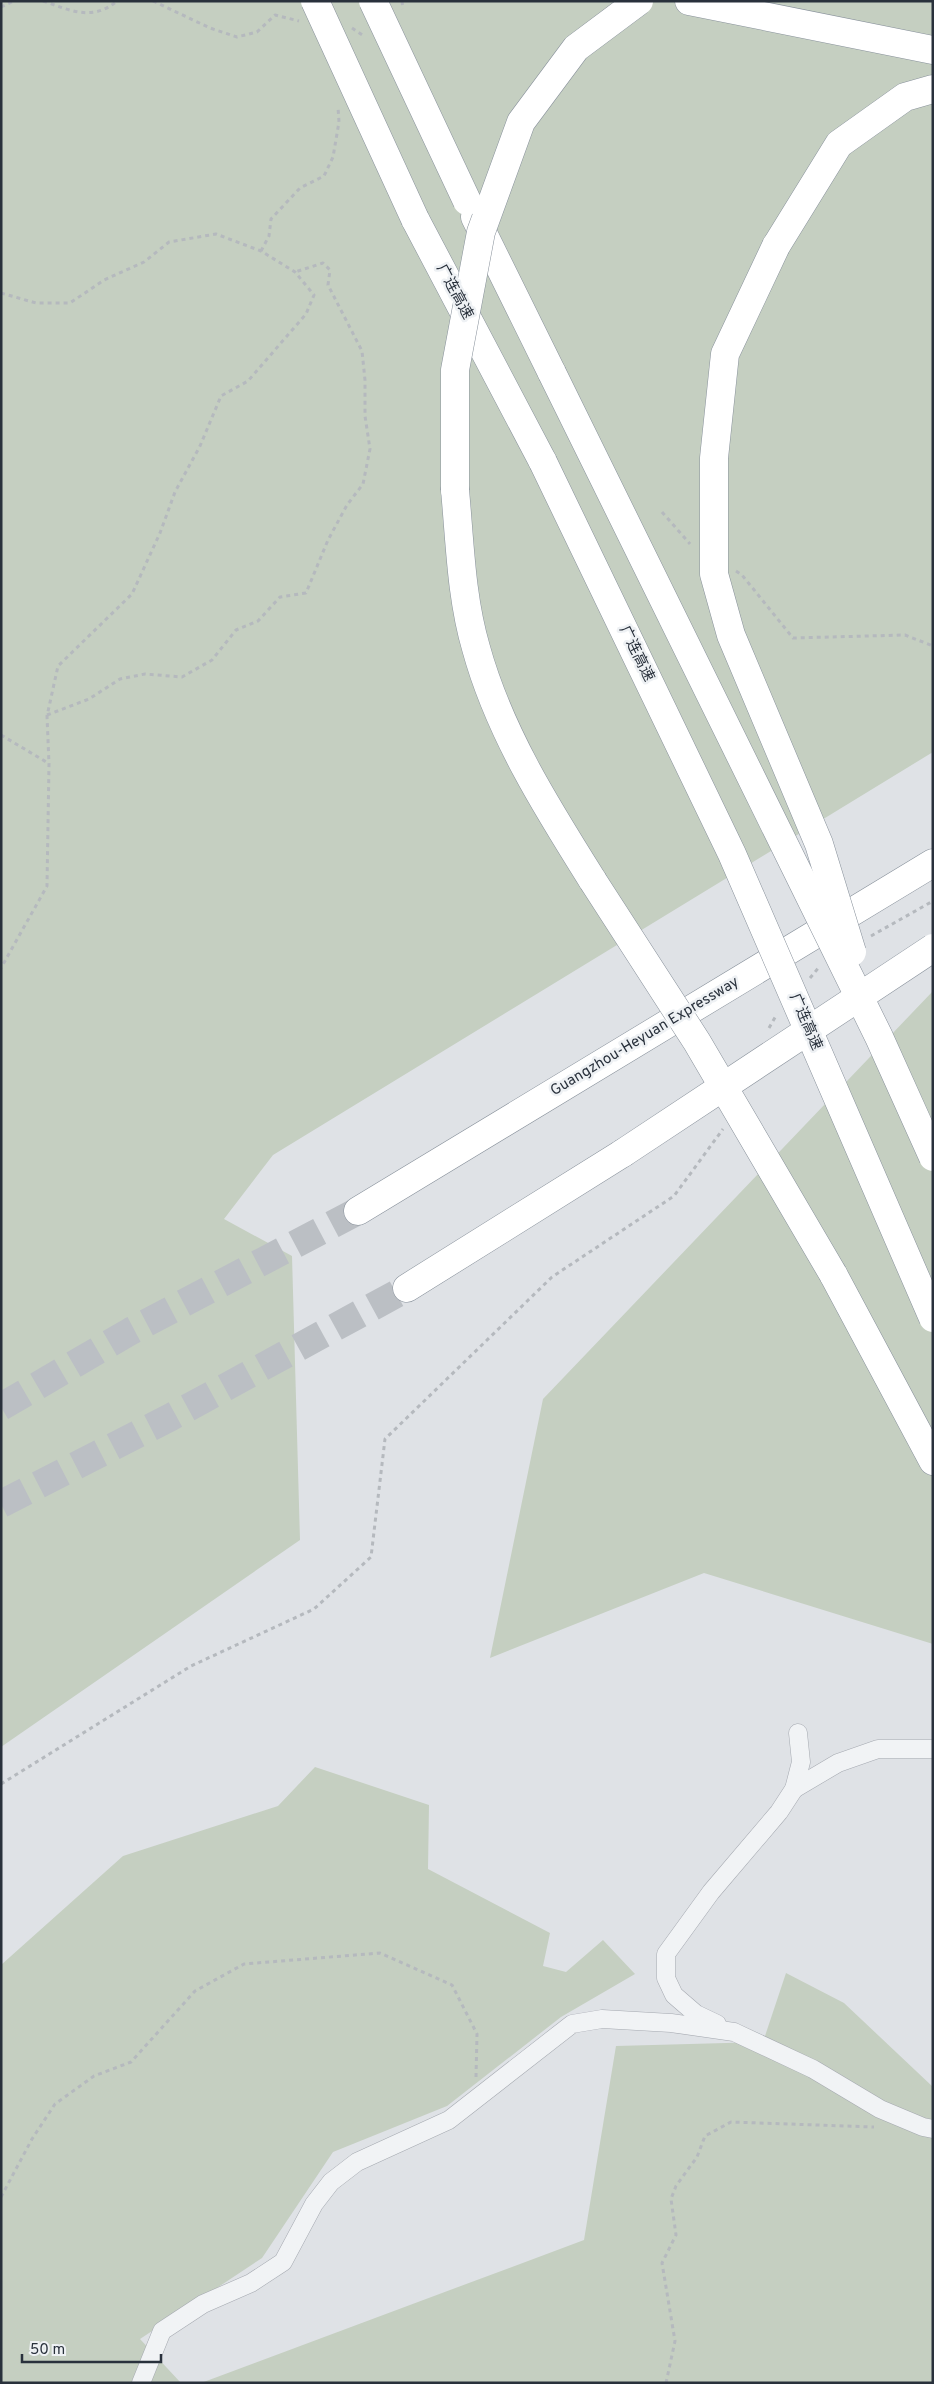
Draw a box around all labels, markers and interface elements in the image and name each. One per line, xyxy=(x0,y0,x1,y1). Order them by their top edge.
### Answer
street label: 广连高速 xyxy=(432,261,476,323)
street label: 广连高速 xyxy=(614,623,658,685)
street label: Guangzhou-Heyuan Expressway xyxy=(547,973,743,1101)
street label: 广连高速 xyxy=(785,991,825,1053)
scale bar xyxy=(22,2332,161,2364)
text: 50 m xyxy=(30,2341,65,2360)

